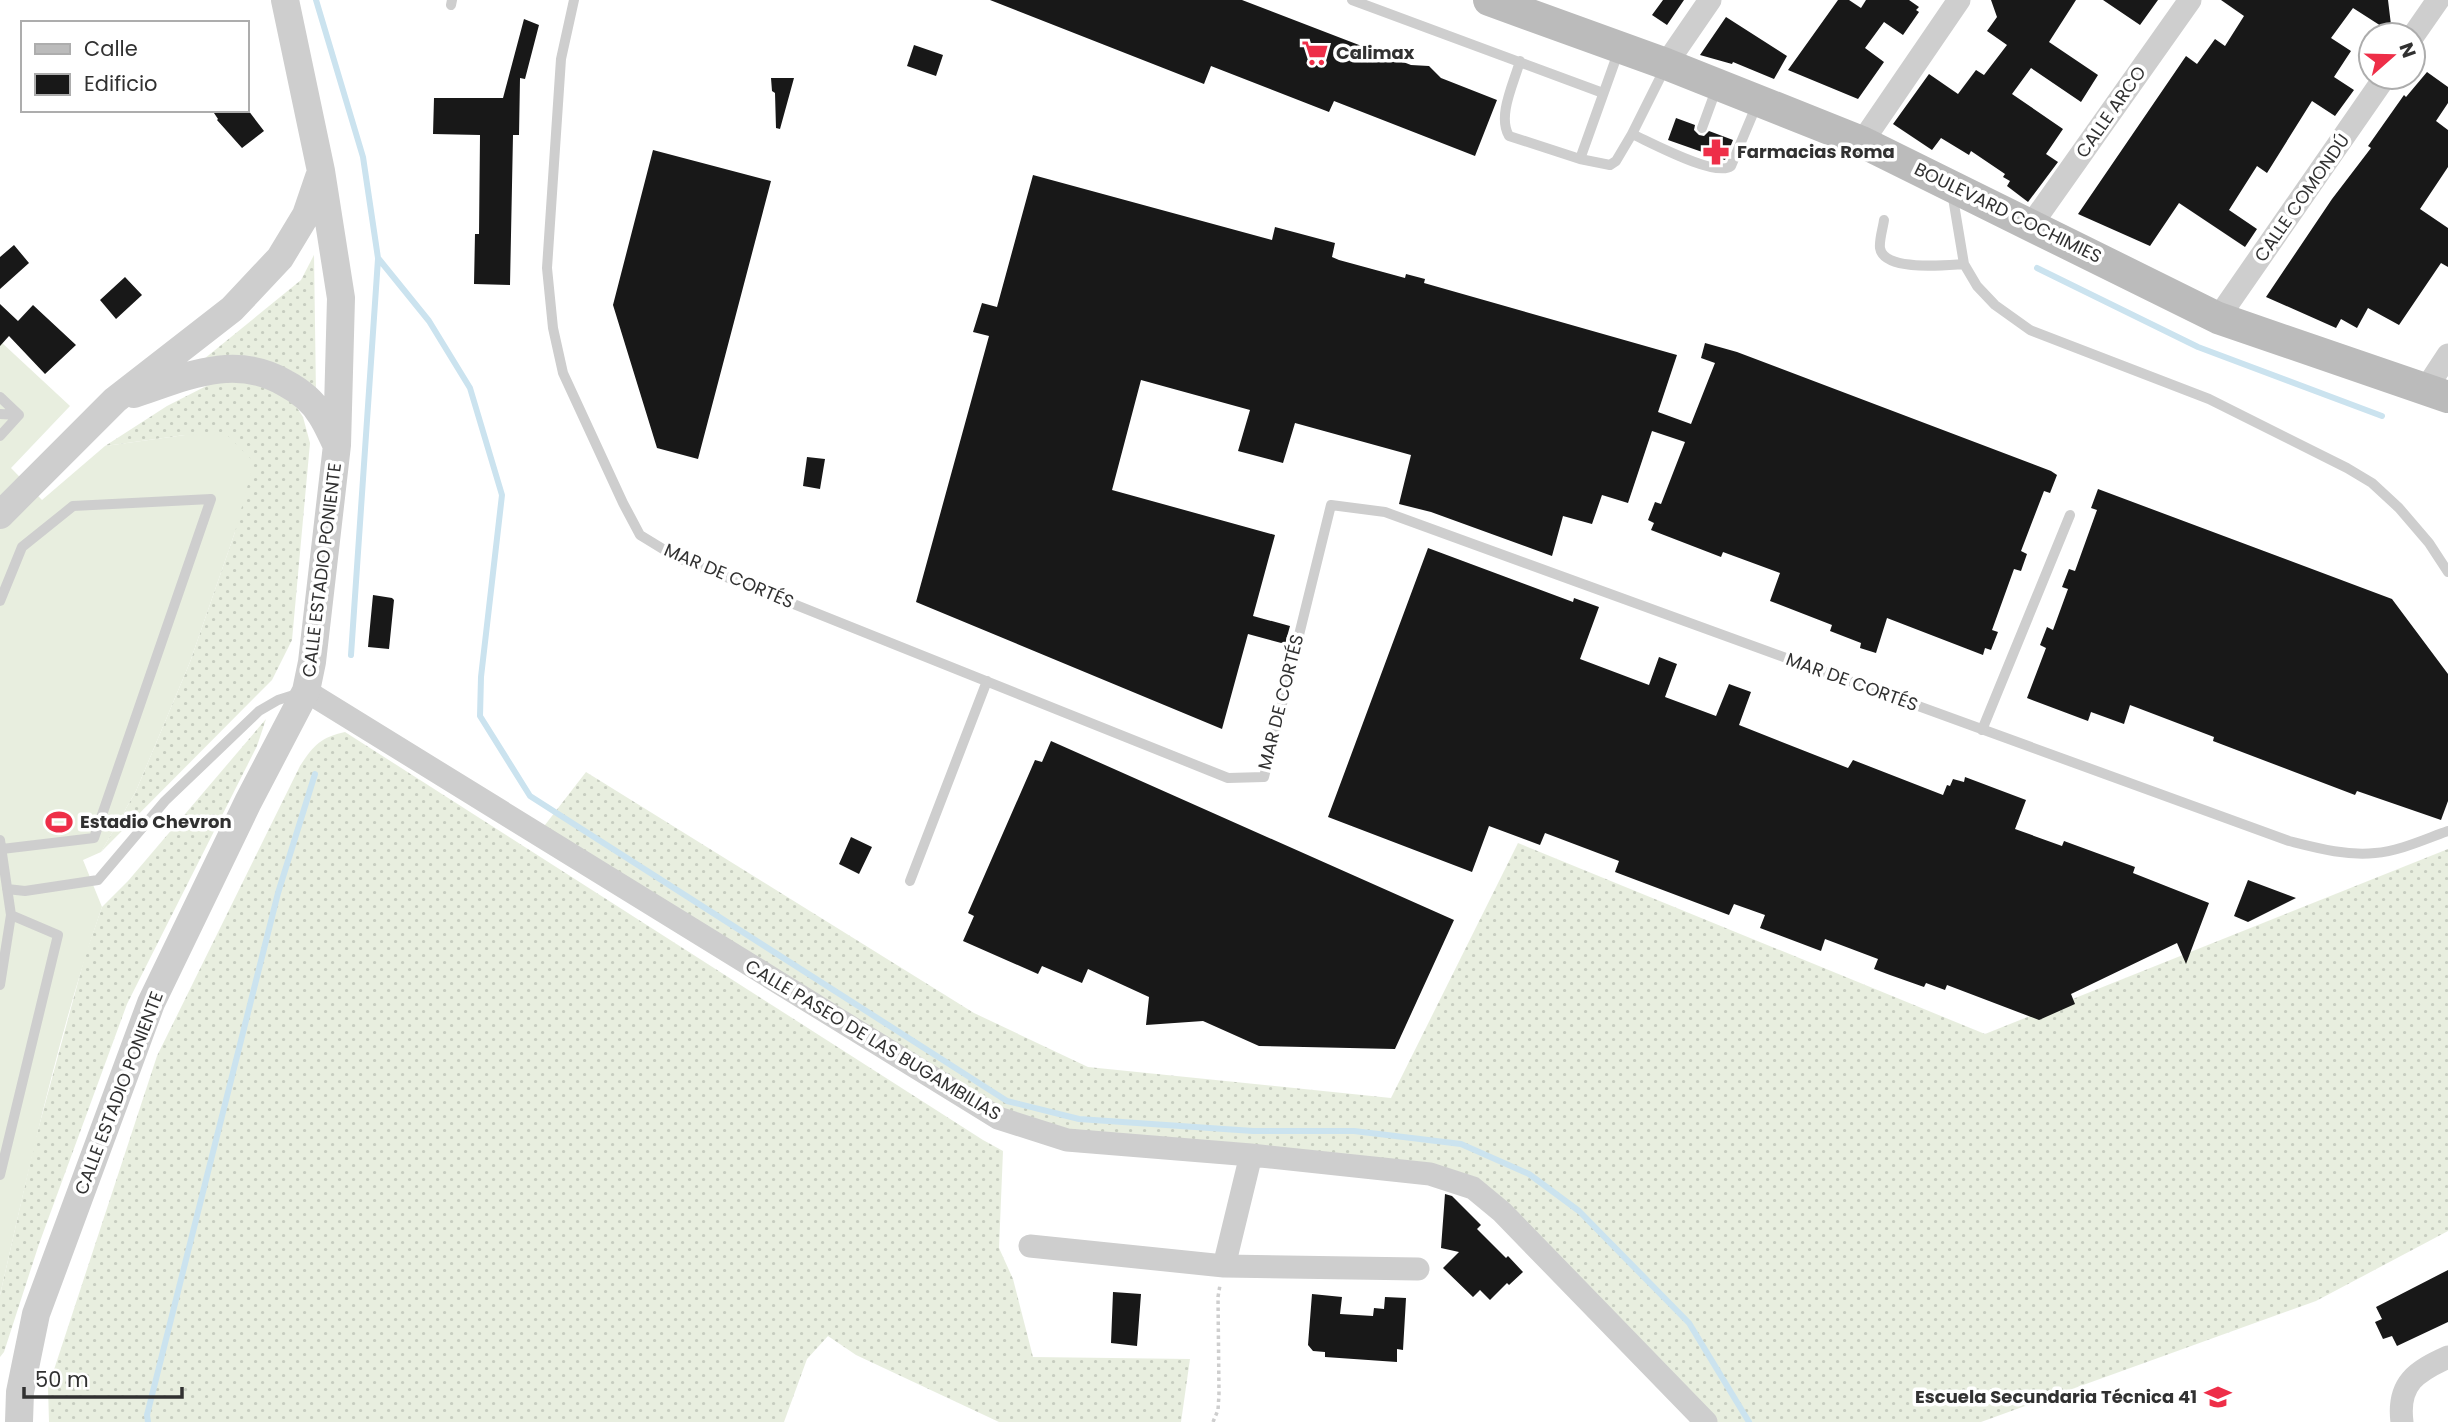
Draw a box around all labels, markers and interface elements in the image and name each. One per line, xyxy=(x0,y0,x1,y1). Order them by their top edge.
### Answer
legend xyxy=(21,21,248,112)
north arrow xyxy=(2357,21,2427,91)
text: Calle xyxy=(84,34,138,63)
supermarket icon: Calimax xyxy=(1300,38,1330,68)
text: N xyxy=(2392,39,2423,62)
place label: Calimax xyxy=(1336,40,1415,65)
street label: CALLE ARCO xyxy=(2070,61,2151,163)
text: Edificio xyxy=(84,69,158,98)
street label: CALLE COMONDÚ xyxy=(2248,129,2355,267)
pharmacy icon: Farmacias Roma xyxy=(1701,137,1731,167)
place label: Farmacias Roma xyxy=(1737,139,1895,164)
street label: BOULEVARD COCHIMIES xyxy=(1910,156,2106,269)
street label: CALLE ESTADIO PONIENTE xyxy=(296,461,347,679)
street label: MAR DE CORTÉS xyxy=(660,537,798,614)
street label: MAR DE CORTÉS xyxy=(1252,632,1309,772)
street label: MAR DE CORTÉS xyxy=(1783,646,1922,717)
sports icon: Estadio Chevron xyxy=(44,807,74,837)
place label: Estadio Chevron xyxy=(80,809,232,834)
street label: CALLE PASEO DE LAS BUGAMBILIAS xyxy=(741,953,1006,1126)
street label: CALLE ESTADIO PONIENTE xyxy=(68,988,169,1198)
scale bar xyxy=(24,1356,182,1400)
text: 50 m xyxy=(35,1365,89,1394)
school or university icon: Escuela Secundaria Técnica 41 xyxy=(2203,1382,2233,1412)
place label: Escuela Secundaria Técnica 41 xyxy=(1915,1384,2197,1409)

